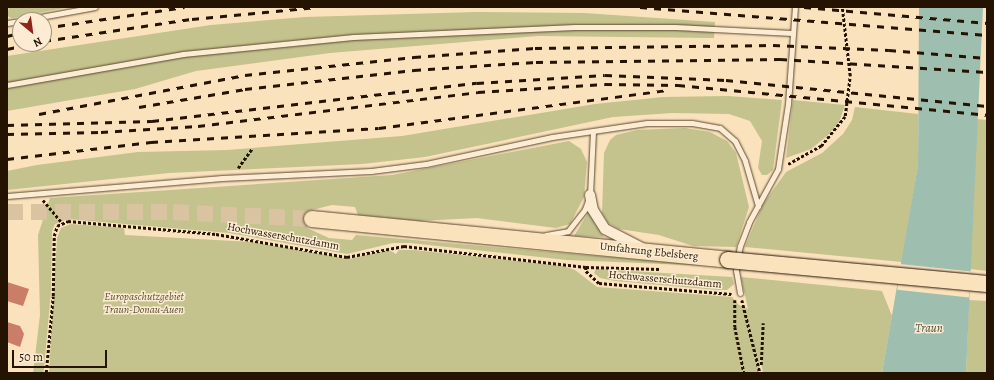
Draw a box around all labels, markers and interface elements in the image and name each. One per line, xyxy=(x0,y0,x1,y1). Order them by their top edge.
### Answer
north arrow xyxy=(12,12,52,52)
text: N xyxy=(30,34,45,51)
street label: Hochwasserschutzdamm xyxy=(226,221,340,253)
street label: Umfahrung Ebelsberg xyxy=(599,240,699,264)
street label: Hochwasserschutzdamm xyxy=(608,268,722,292)
park label: Europaschutzgebiet Traun-Donau-Auen xyxy=(104,291,184,317)
water label: Traun xyxy=(915,322,943,336)
scale bar xyxy=(14,342,109,368)
text: 50 m xyxy=(19,349,43,365)

